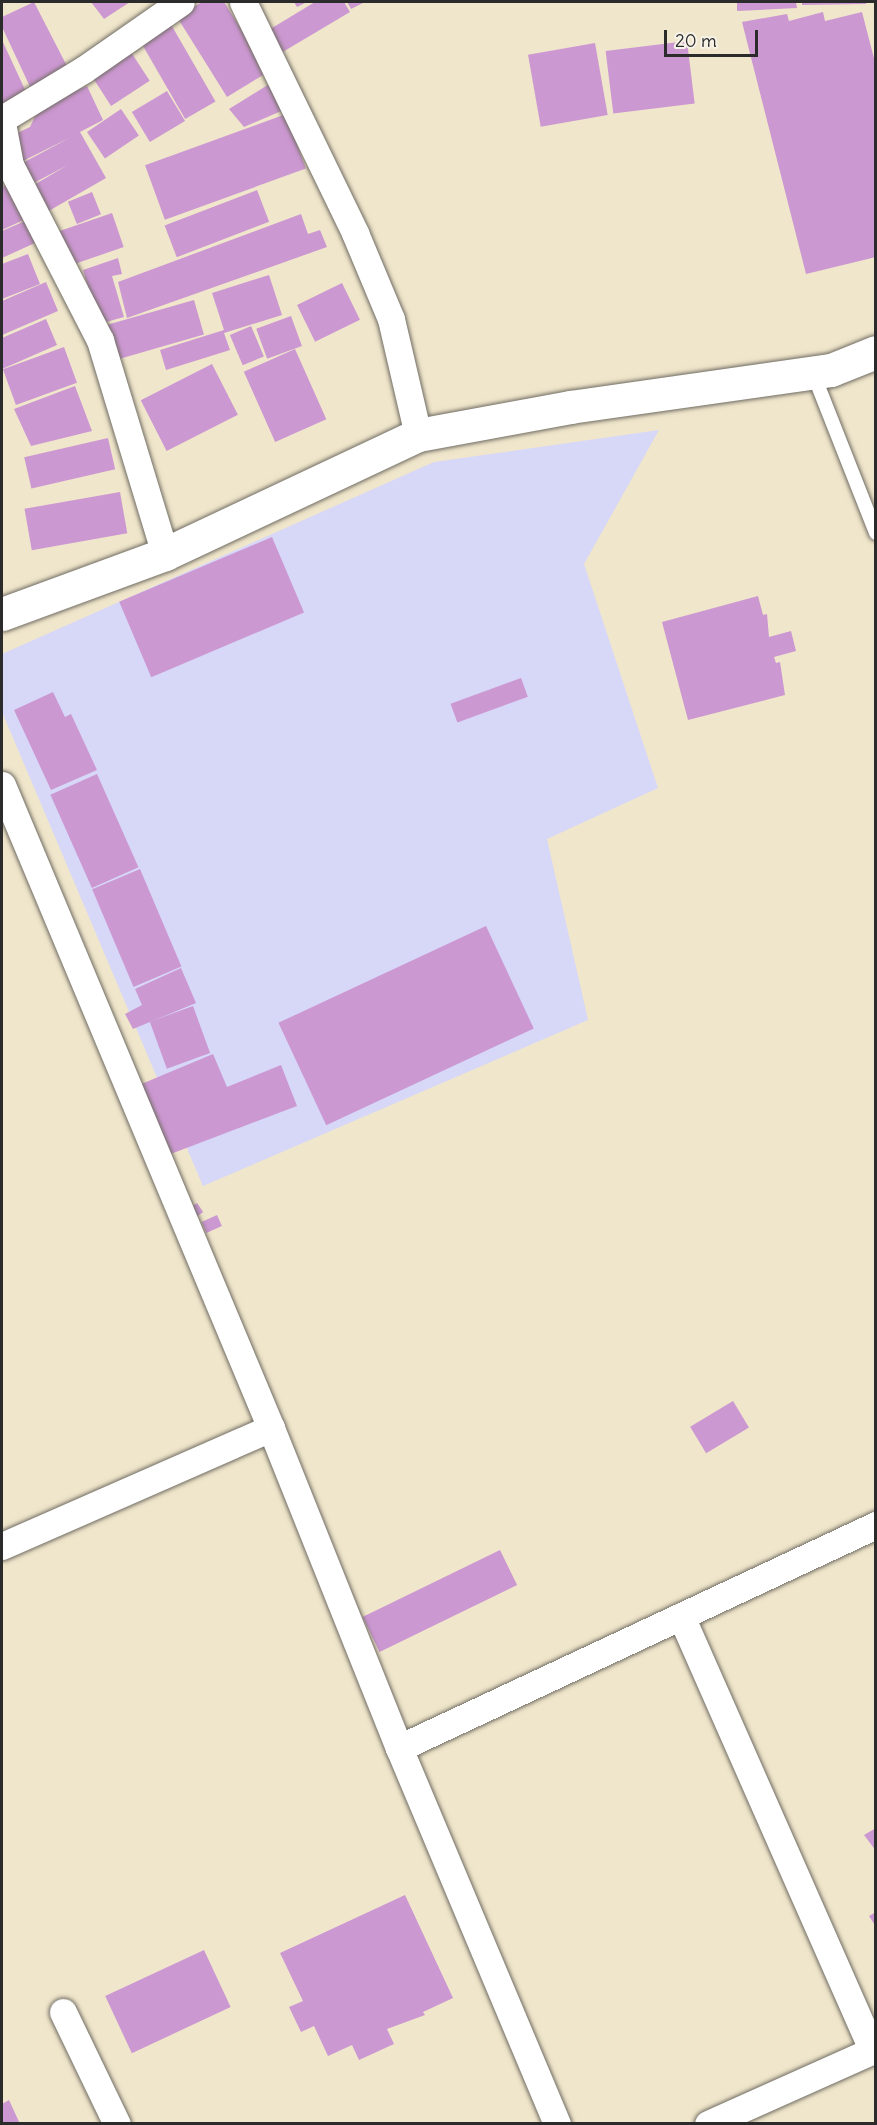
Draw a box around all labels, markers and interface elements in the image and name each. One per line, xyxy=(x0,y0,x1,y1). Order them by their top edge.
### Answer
scale bar xyxy=(667,18,762,56)
text: 20 m xyxy=(675,29,717,52)

